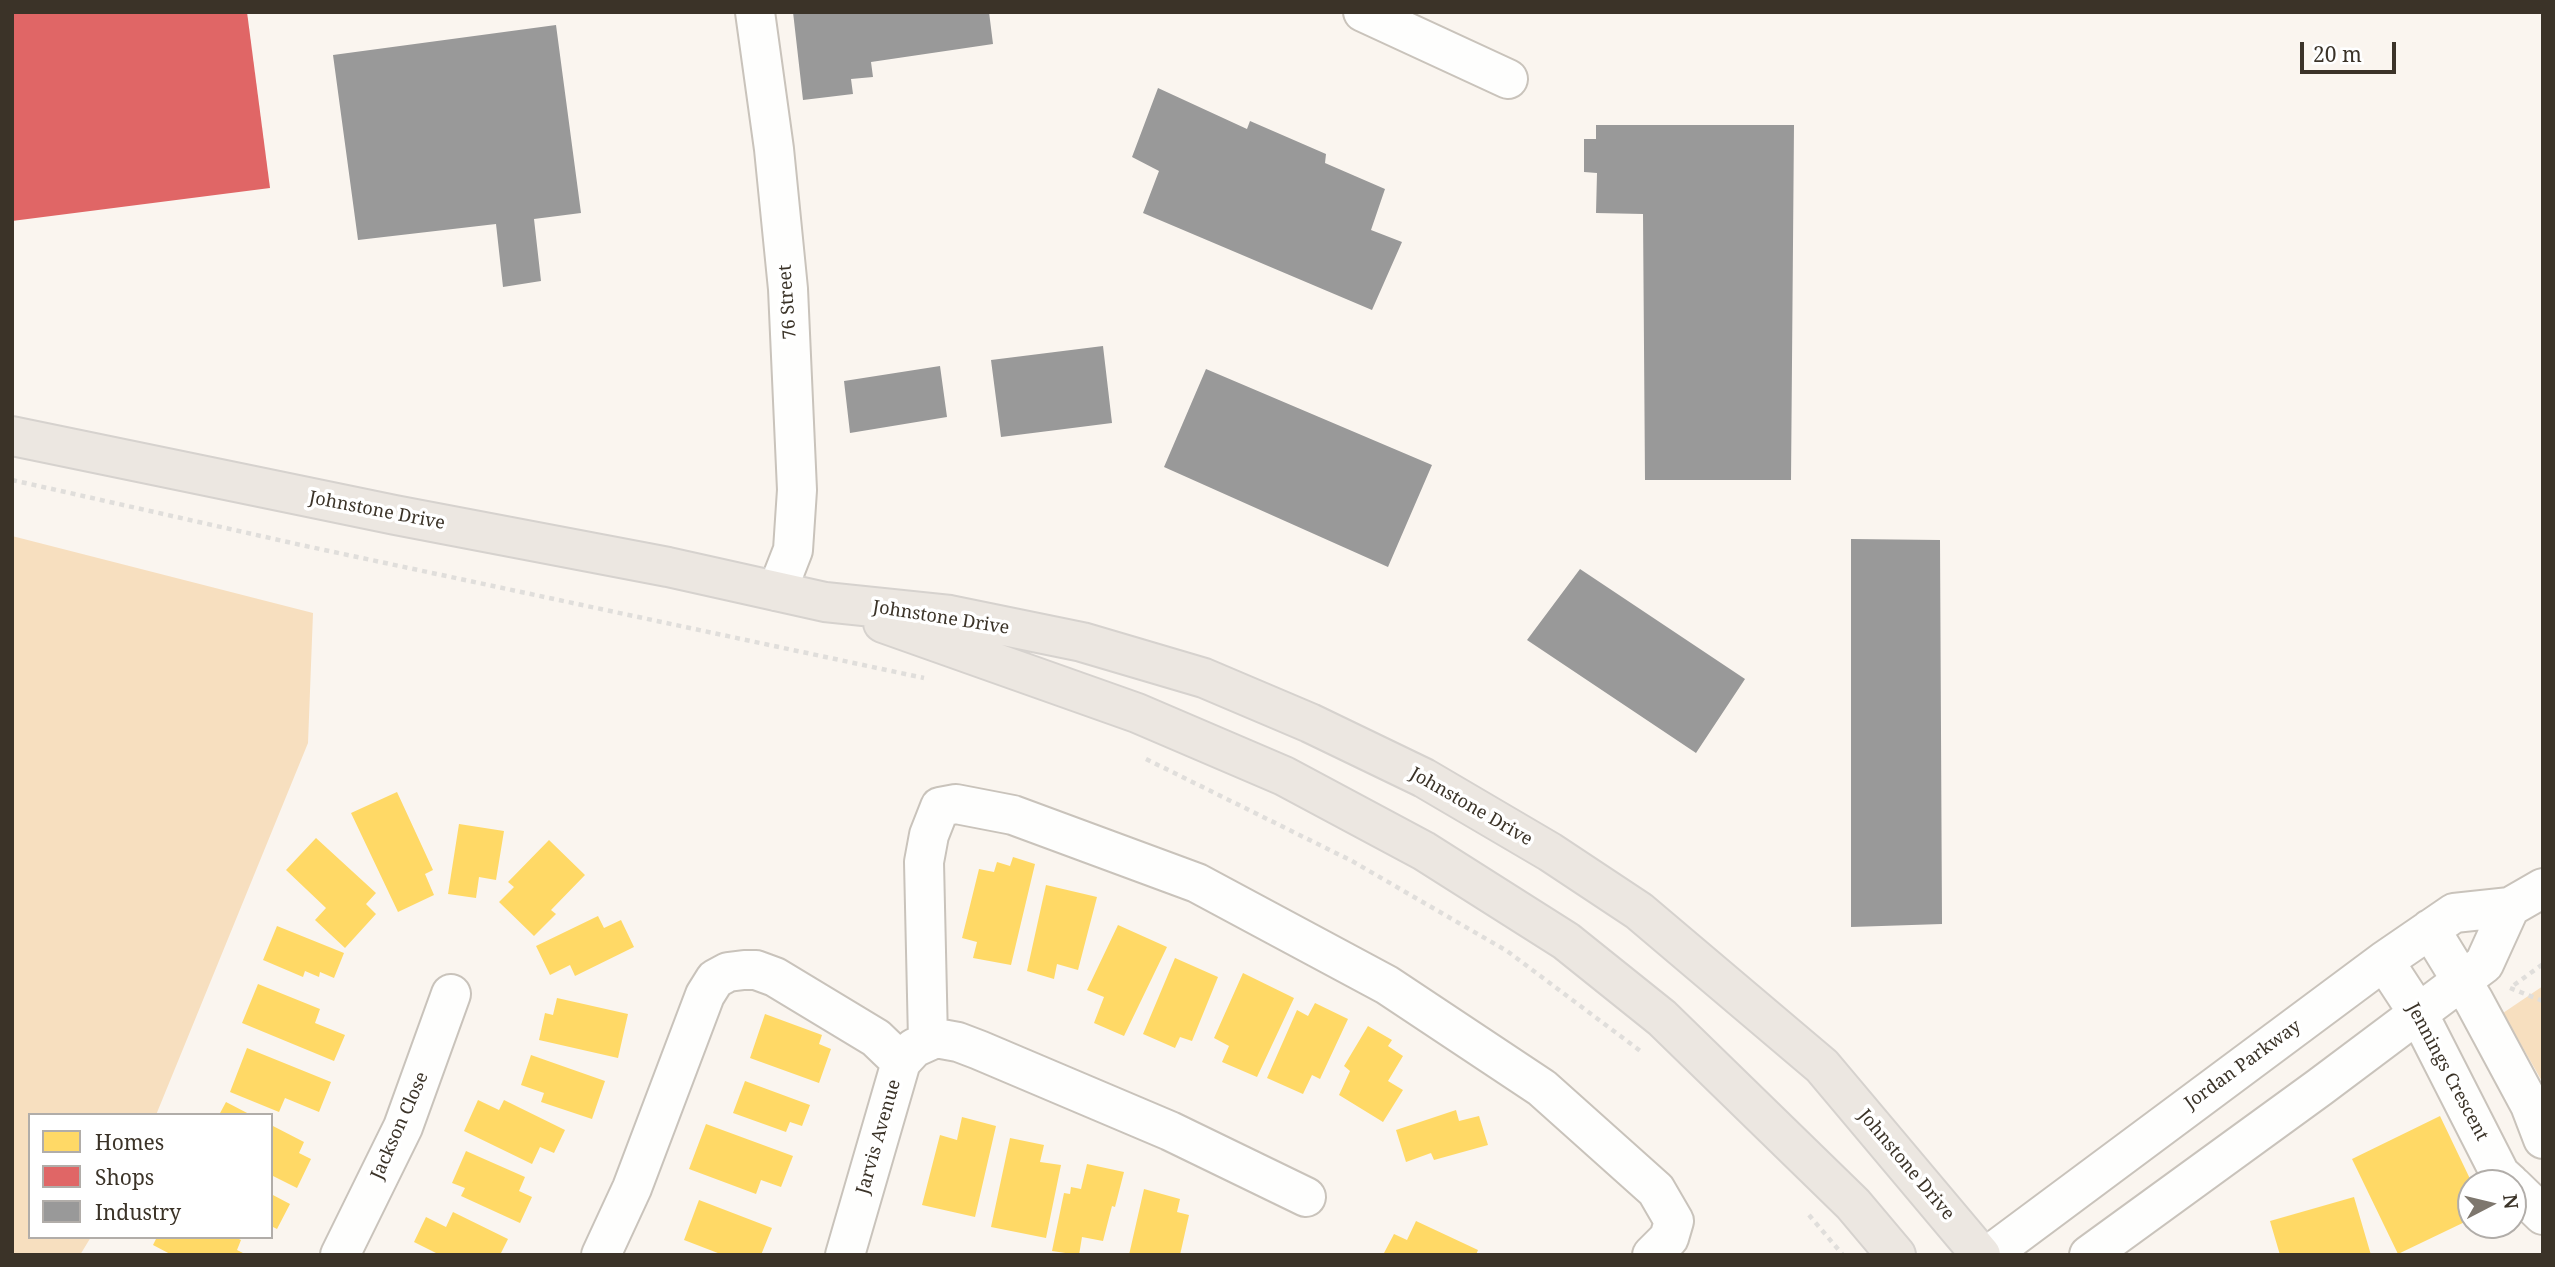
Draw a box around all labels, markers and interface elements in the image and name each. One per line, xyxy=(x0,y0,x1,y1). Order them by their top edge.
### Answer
scale bar xyxy=(2303,28,2399,72)
text: 20 m xyxy=(2313,40,2362,68)
street label: 76 Street xyxy=(775,264,801,340)
street label: Johnstone Drive xyxy=(307,487,447,535)
street label: Johnstone Drive xyxy=(871,597,1011,639)
street label: Johnstone Drive xyxy=(1406,763,1536,851)
street label: Jennings Crescent xyxy=(2402,999,2492,1145)
street label: Jordan Parkway xyxy=(2181,1016,2305,1114)
street label: Jackson Close xyxy=(367,1069,433,1183)
street label: Jarvis Avenue xyxy=(852,1077,906,1197)
street label: Johnstone Drive xyxy=(1853,1105,1959,1225)
legend xyxy=(28,1113,273,1239)
text: Homes xyxy=(95,1128,164,1156)
text: Shops xyxy=(95,1163,154,1191)
north arrow xyxy=(2457,1169,2527,1239)
text: N xyxy=(2497,1193,2525,1211)
text: Industry xyxy=(95,1198,181,1226)

